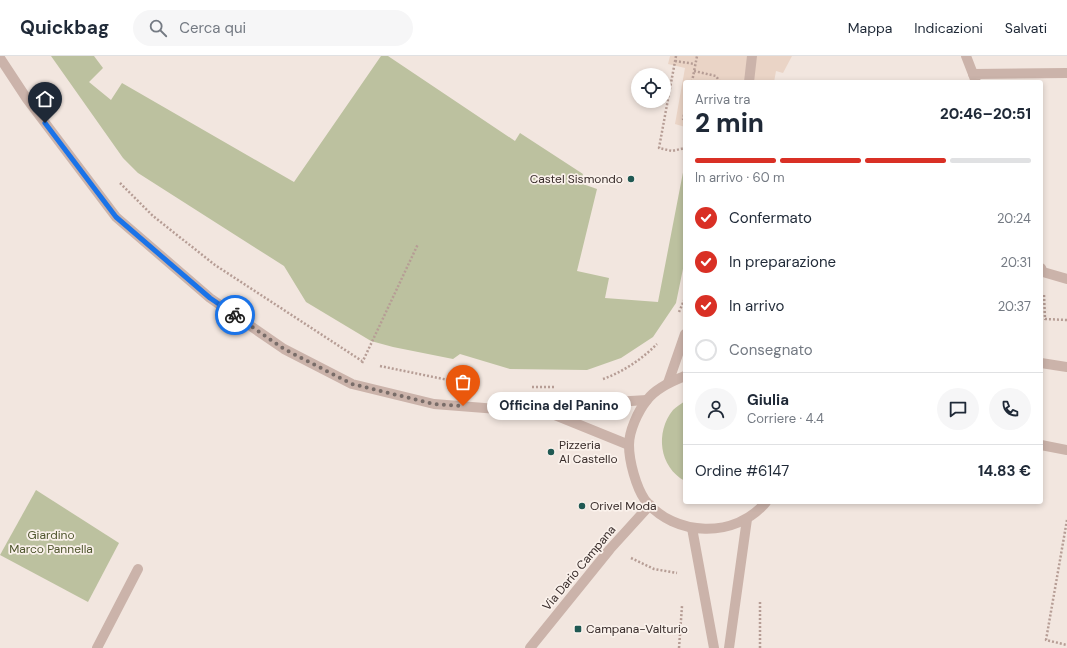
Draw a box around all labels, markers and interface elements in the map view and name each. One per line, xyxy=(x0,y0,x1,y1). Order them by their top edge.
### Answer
search box xyxy=(133,10,413,46)
text: Quickbag xyxy=(20,15,109,40)
icon: search xyxy=(147,17,169,39)
text: Cerca qui xyxy=(179,18,246,38)
text: Mappa xyxy=(848,19,892,37)
text: Indicazioni xyxy=(914,19,983,37)
text: Salvati xyxy=(1005,19,1047,37)
map controls xyxy=(631,68,671,108)
button: locate xyxy=(631,68,671,108)
pin xyxy=(28,82,62,123)
icon: home xyxy=(34,88,56,110)
text: Arriva tra xyxy=(695,91,750,108)
text: 20:46–20:51 xyxy=(940,104,1031,124)
text: 2 min xyxy=(695,106,764,140)
text: In arrivo · 60 m xyxy=(695,169,785,186)
place label: Castel Sismondo xyxy=(530,171,623,187)
marker: Castel Sismondo xyxy=(626,174,636,184)
icon: check xyxy=(695,207,717,229)
text: Confermato xyxy=(729,208,812,228)
text: 20:24 xyxy=(997,210,1031,227)
icon: check xyxy=(695,251,717,273)
text: In preparazione xyxy=(729,252,836,272)
text: 20:31 xyxy=(1001,254,1031,271)
courier xyxy=(215,295,255,335)
icon: check xyxy=(695,295,717,317)
text: In arrivo xyxy=(729,296,784,316)
text: 20:37 xyxy=(998,298,1031,315)
icon: bike xyxy=(224,304,246,326)
text: Consegnato xyxy=(729,340,813,360)
pin xyxy=(446,365,480,406)
icon: bag xyxy=(452,371,474,393)
button: person xyxy=(695,388,737,430)
button: chat xyxy=(937,388,979,430)
button: phone xyxy=(989,388,1031,430)
text: Giulia xyxy=(747,390,789,410)
callout: Officina del Panino xyxy=(487,392,631,420)
text: Officina del Panino xyxy=(499,397,619,414)
text: Corriere · 4.4 xyxy=(747,410,824,427)
place label: Pizzeria Al Castello xyxy=(559,437,618,467)
marker: Pizzeria Al Castello xyxy=(546,447,556,457)
text: Ordine #6147 xyxy=(695,461,789,481)
text: 14.83 € xyxy=(978,461,1031,481)
place label: Orivel Moda xyxy=(590,498,657,514)
marker: Orivel Moda xyxy=(577,501,587,511)
street label: Via Dario Campana xyxy=(539,522,619,614)
park label: Giardino Marco Pannella xyxy=(9,527,93,557)
place label: Campana-Valturio xyxy=(586,621,688,637)
marker: Campana-Valturio xyxy=(573,624,583,634)

